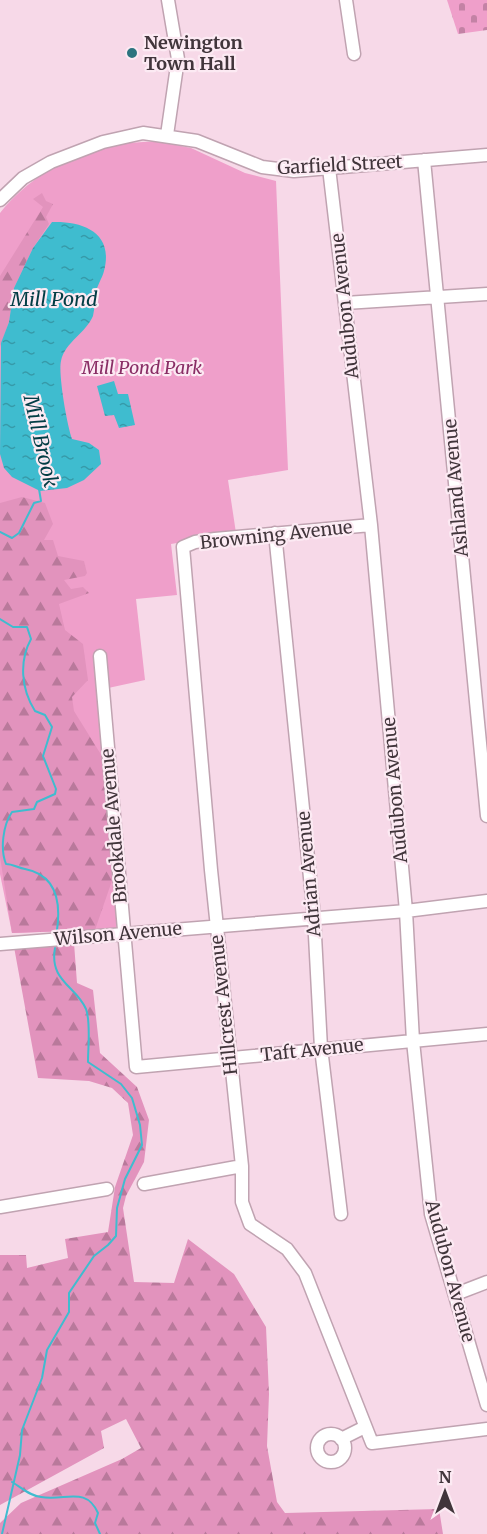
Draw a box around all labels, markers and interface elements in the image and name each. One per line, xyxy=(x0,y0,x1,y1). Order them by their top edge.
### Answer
place label: Newington Town Hall xyxy=(144,31,243,75)
marker: Newington Town Hall xyxy=(125,46,139,60)
street label: Garfield Street xyxy=(277,150,403,179)
street label: Audubon Avenue xyxy=(325,232,364,381)
water label: Mill Pond xyxy=(9,286,98,311)
park label: Mill Pond Park xyxy=(81,356,202,379)
water label: Mill Brook xyxy=(18,391,64,490)
street label: Ashland Avenue xyxy=(438,418,473,559)
street label: Browning Avenue xyxy=(198,515,353,554)
street label: Audubon Avenue xyxy=(377,716,412,865)
street label: Brookdale Avenue xyxy=(95,748,132,904)
street label: Adrian Avenue xyxy=(292,810,326,939)
street label: Wilson Avenue xyxy=(52,916,183,951)
street label: Hillcrest Avenue xyxy=(205,934,242,1076)
street label: Taft Avenue xyxy=(259,1033,365,1066)
street label: Audubon Avenue xyxy=(420,1196,481,1345)
north arrow xyxy=(415,1462,475,1522)
text: N xyxy=(439,1467,452,1487)

